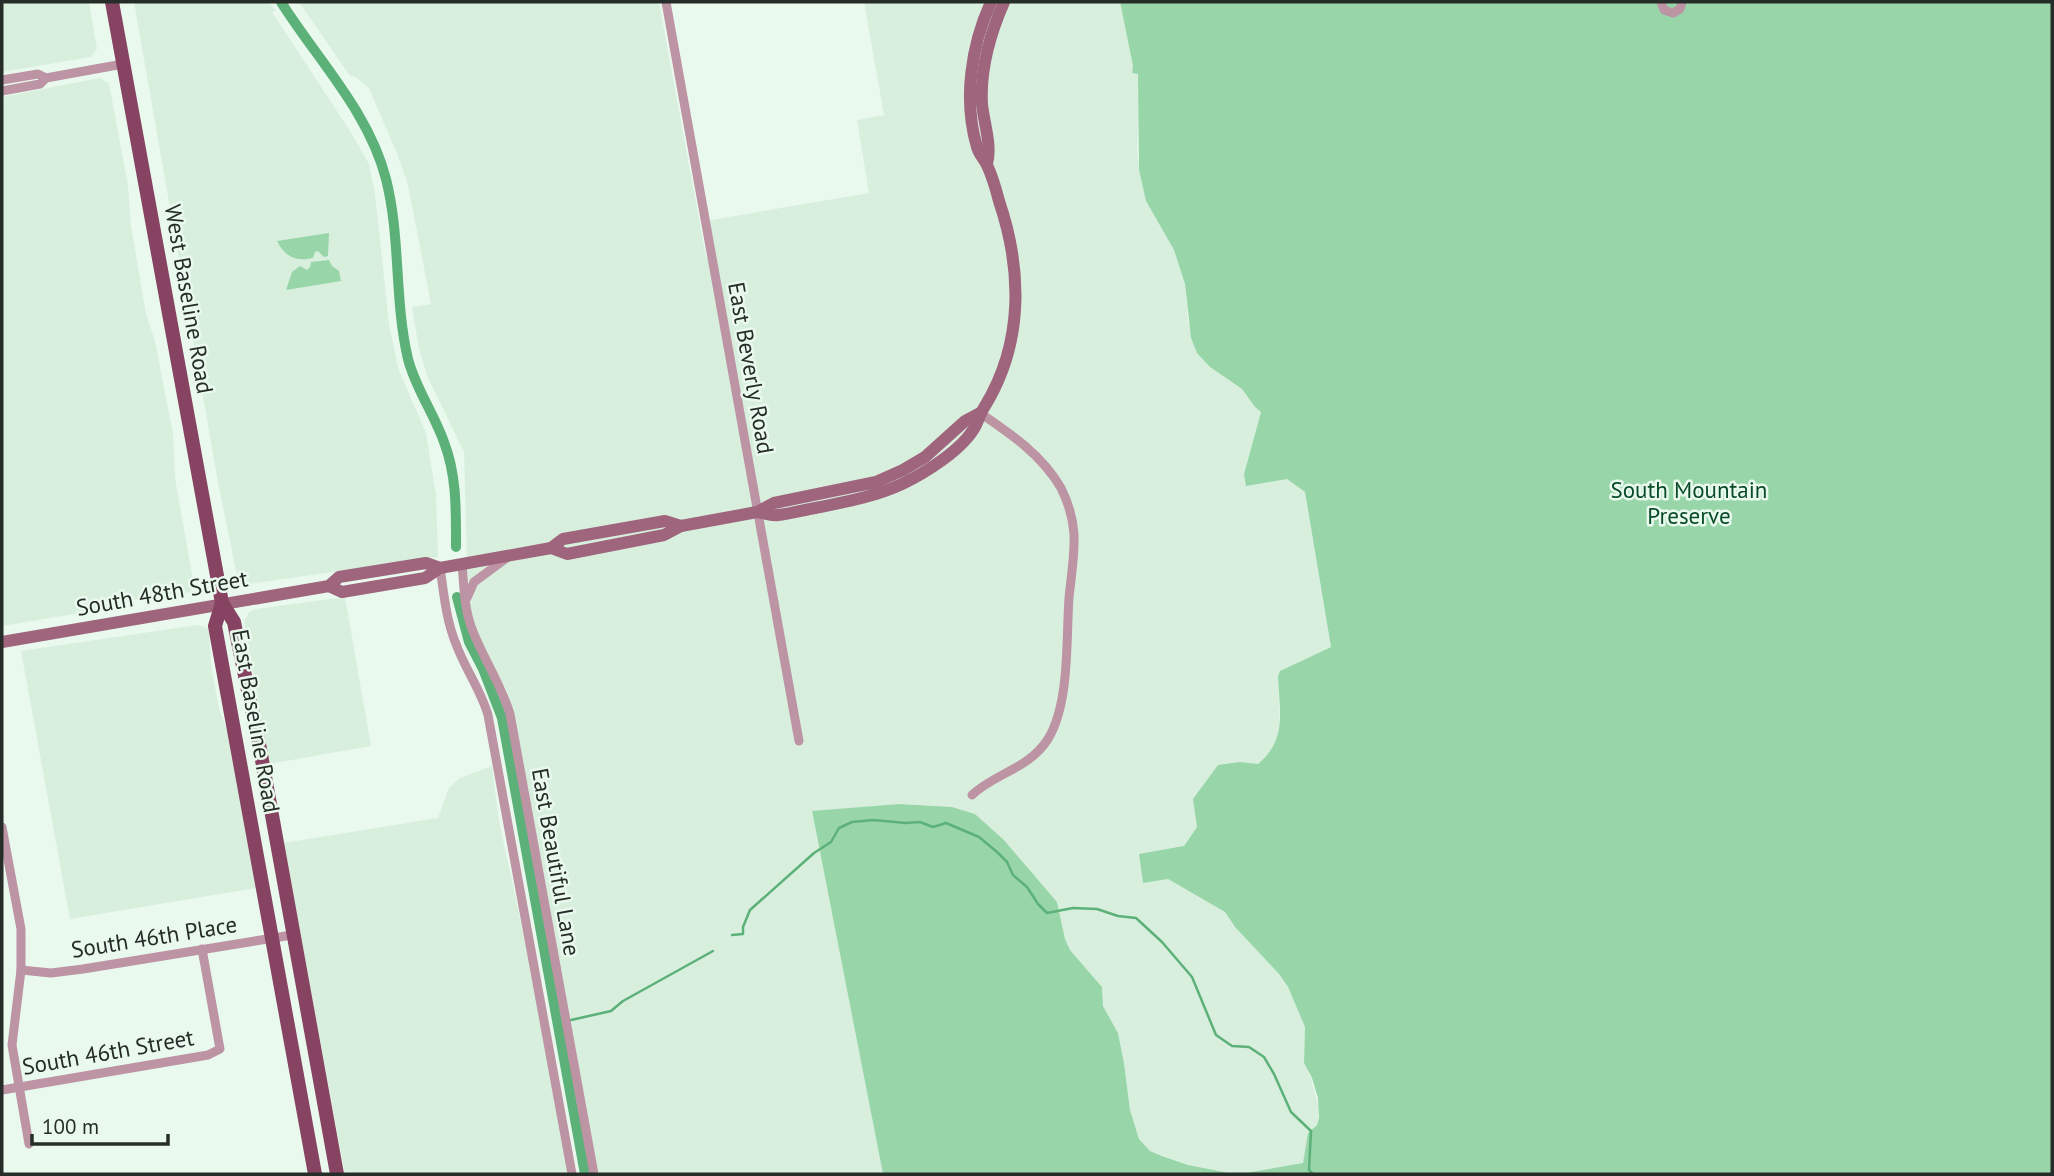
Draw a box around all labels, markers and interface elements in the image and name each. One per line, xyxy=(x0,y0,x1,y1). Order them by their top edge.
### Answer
street label: West Baseline Road xyxy=(159,202,220,396)
street label: East Beverly Road xyxy=(722,280,781,456)
park label: South Mountain Preserve xyxy=(1611,475,1767,530)
street label: South 48th Street xyxy=(74,563,250,622)
street label: East Baseline Road xyxy=(226,627,287,815)
street label: East Beautiful Lane xyxy=(526,766,587,958)
street label: South 46th Place xyxy=(69,909,239,964)
street label: South 46th Street xyxy=(20,1022,196,1081)
scale bar xyxy=(32,1102,168,1146)
text: 100 m xyxy=(42,1113,99,1140)

